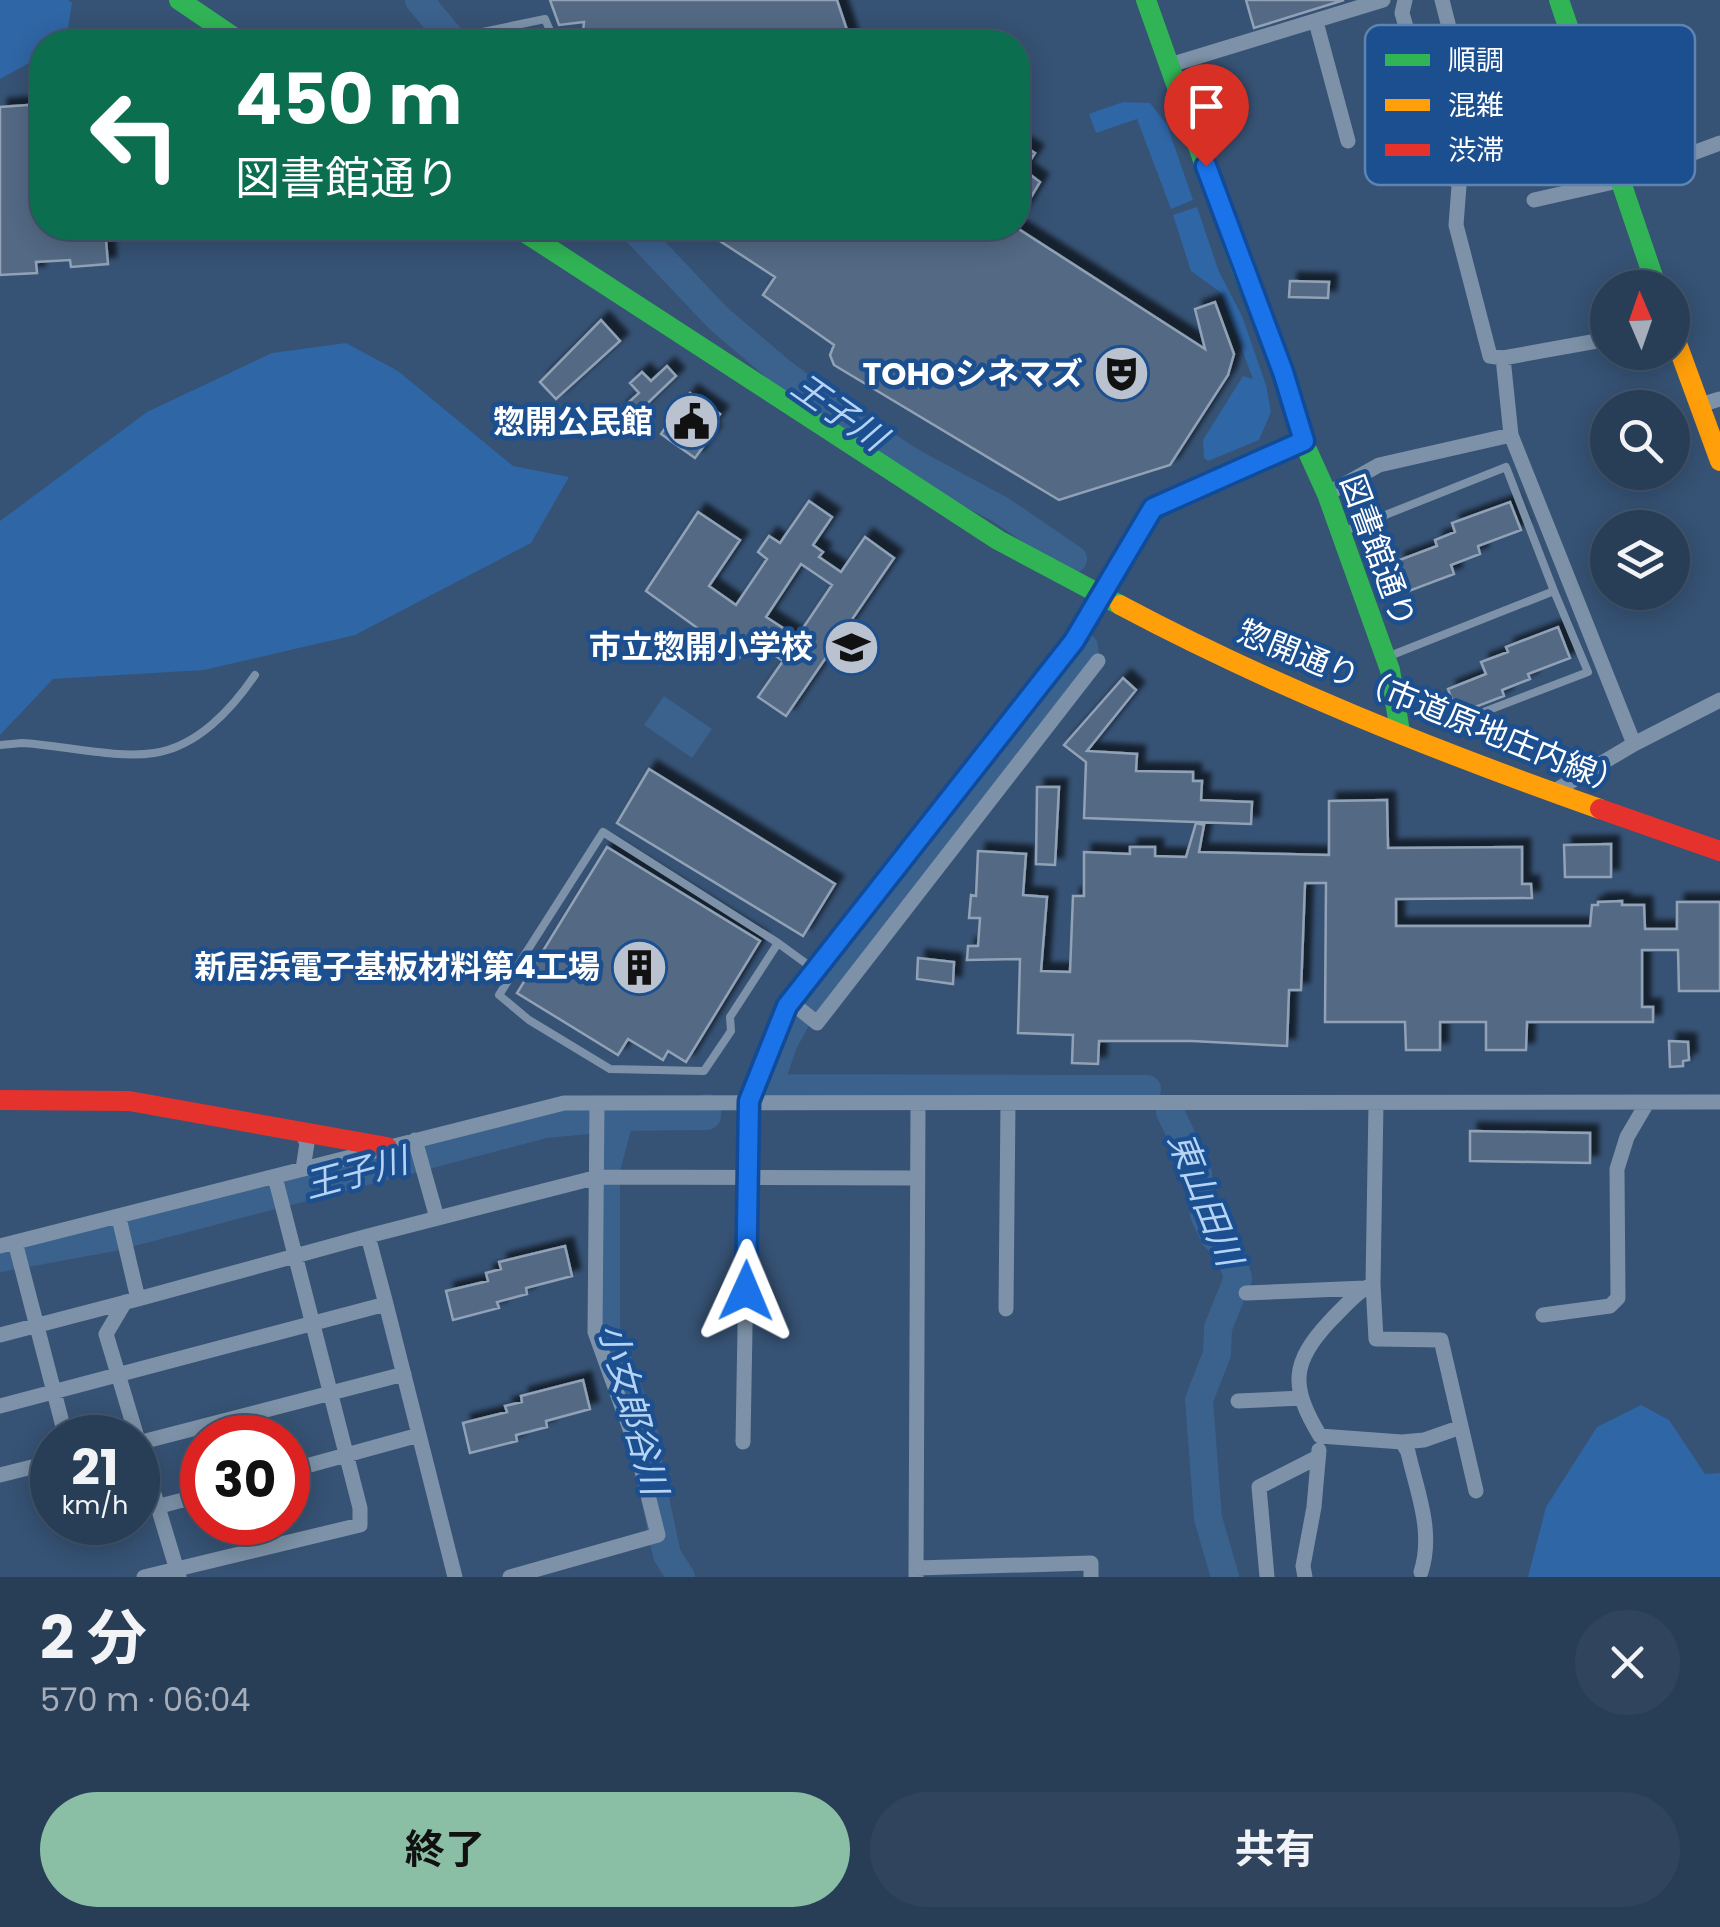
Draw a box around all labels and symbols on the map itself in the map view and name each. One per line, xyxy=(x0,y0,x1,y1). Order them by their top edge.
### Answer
legend xyxy=(1365,25,1695,185)
text: 順調 xyxy=(1448,41,1504,80)
pin xyxy=(1164,64,1249,167)
text: 混雑 xyxy=(1448,86,1504,125)
text: 渋滞 xyxy=(1448,131,1504,170)
north arrow xyxy=(1590,270,1690,370)
theatre icon: TOHOシネマズ xyxy=(1092,344,1152,404)
place label: TOHOシネマズ xyxy=(862,351,1083,396)
water label: 王子川 xyxy=(782,361,900,464)
public building icon: 惣開公民館 xyxy=(662,392,722,452)
place label: 惣開公民館 xyxy=(493,399,653,444)
street label: 図書館通り xyxy=(1330,468,1427,634)
street label: 惣開通り（市道原地庄内線） xyxy=(1231,609,1633,806)
school or university icon: 市立惣開小学校 xyxy=(822,617,882,677)
place label: 市立惣開小学校 xyxy=(589,624,813,669)
building icon: 新居浜電子基板材料第4工場 xyxy=(609,937,669,997)
place label: 新居浜電子基板材料第4工場 xyxy=(194,944,600,989)
water label: 東山田川 xyxy=(1157,1125,1256,1277)
water label: 王子川 xyxy=(299,1134,417,1210)
position arrow xyxy=(694,1239,798,1343)
water label: 小女郎谷川 xyxy=(587,1318,681,1504)
speed limit sign: 30 xyxy=(180,1415,310,1545)

